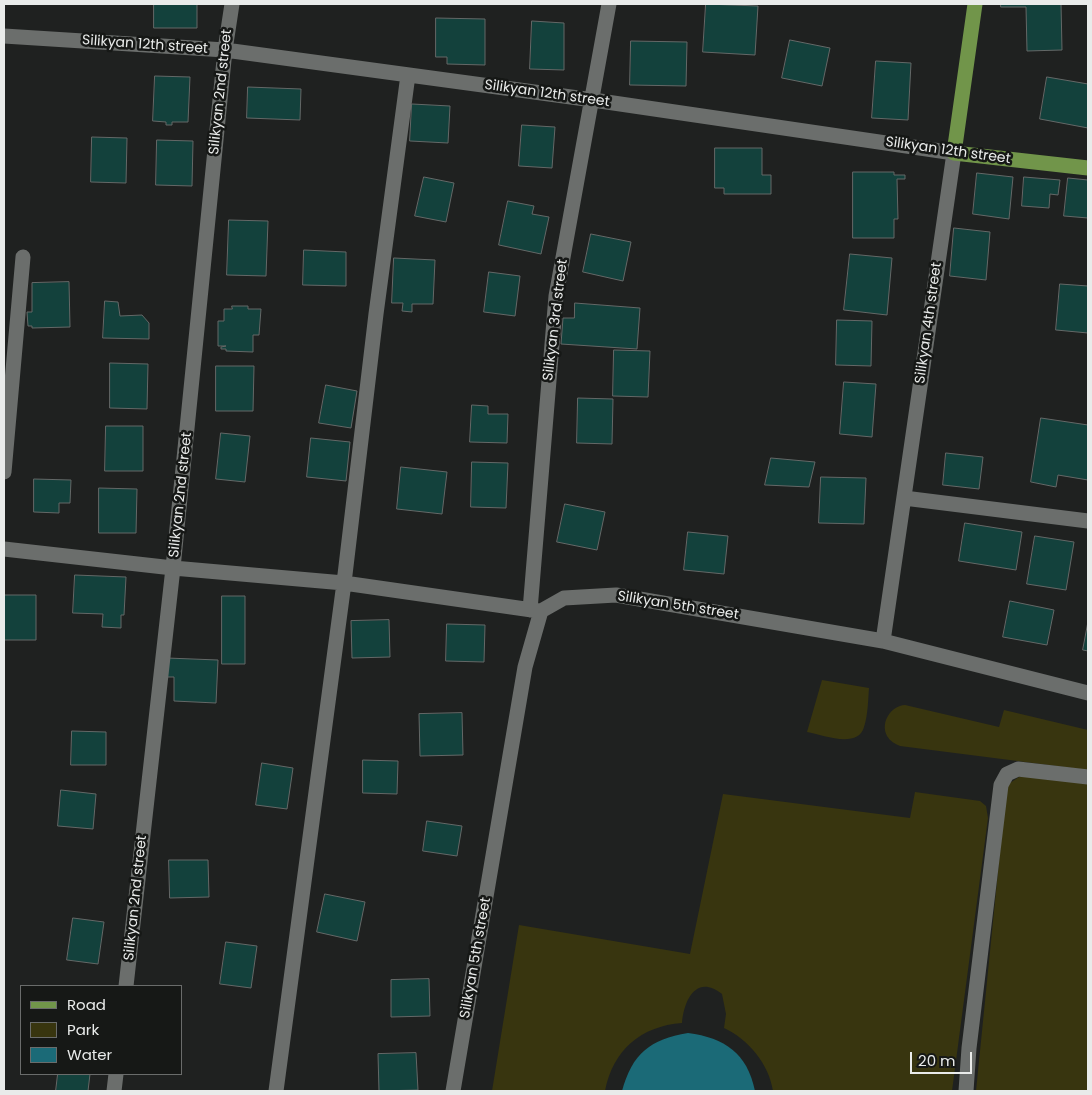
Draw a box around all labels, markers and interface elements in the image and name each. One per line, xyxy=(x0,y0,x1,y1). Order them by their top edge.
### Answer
street label: Silikyan 2nd street xyxy=(206,28,236,156)
street label: Silikyan 12th street xyxy=(81,32,209,58)
street label: Silikyan 12th street xyxy=(483,77,611,111)
street label: Silikyan 12th street xyxy=(884,134,1012,168)
street label: Silikyan 3rd street xyxy=(540,258,572,382)
street label: Silikyan 4th street xyxy=(912,261,946,385)
street label: Silikyan 2nd street xyxy=(166,431,196,559)
street label: Silikyan 5th street xyxy=(616,588,740,624)
street label: Silikyan 2nd street xyxy=(121,834,151,962)
street label: Silikyan 5th street xyxy=(457,896,495,1020)
legend xyxy=(20,985,182,1075)
text: Road xyxy=(67,994,106,1015)
text: Park xyxy=(67,1019,99,1040)
scale bar xyxy=(912,1042,974,1074)
text: Water xyxy=(67,1044,112,1065)
text: 20 m xyxy=(918,1050,956,1071)

